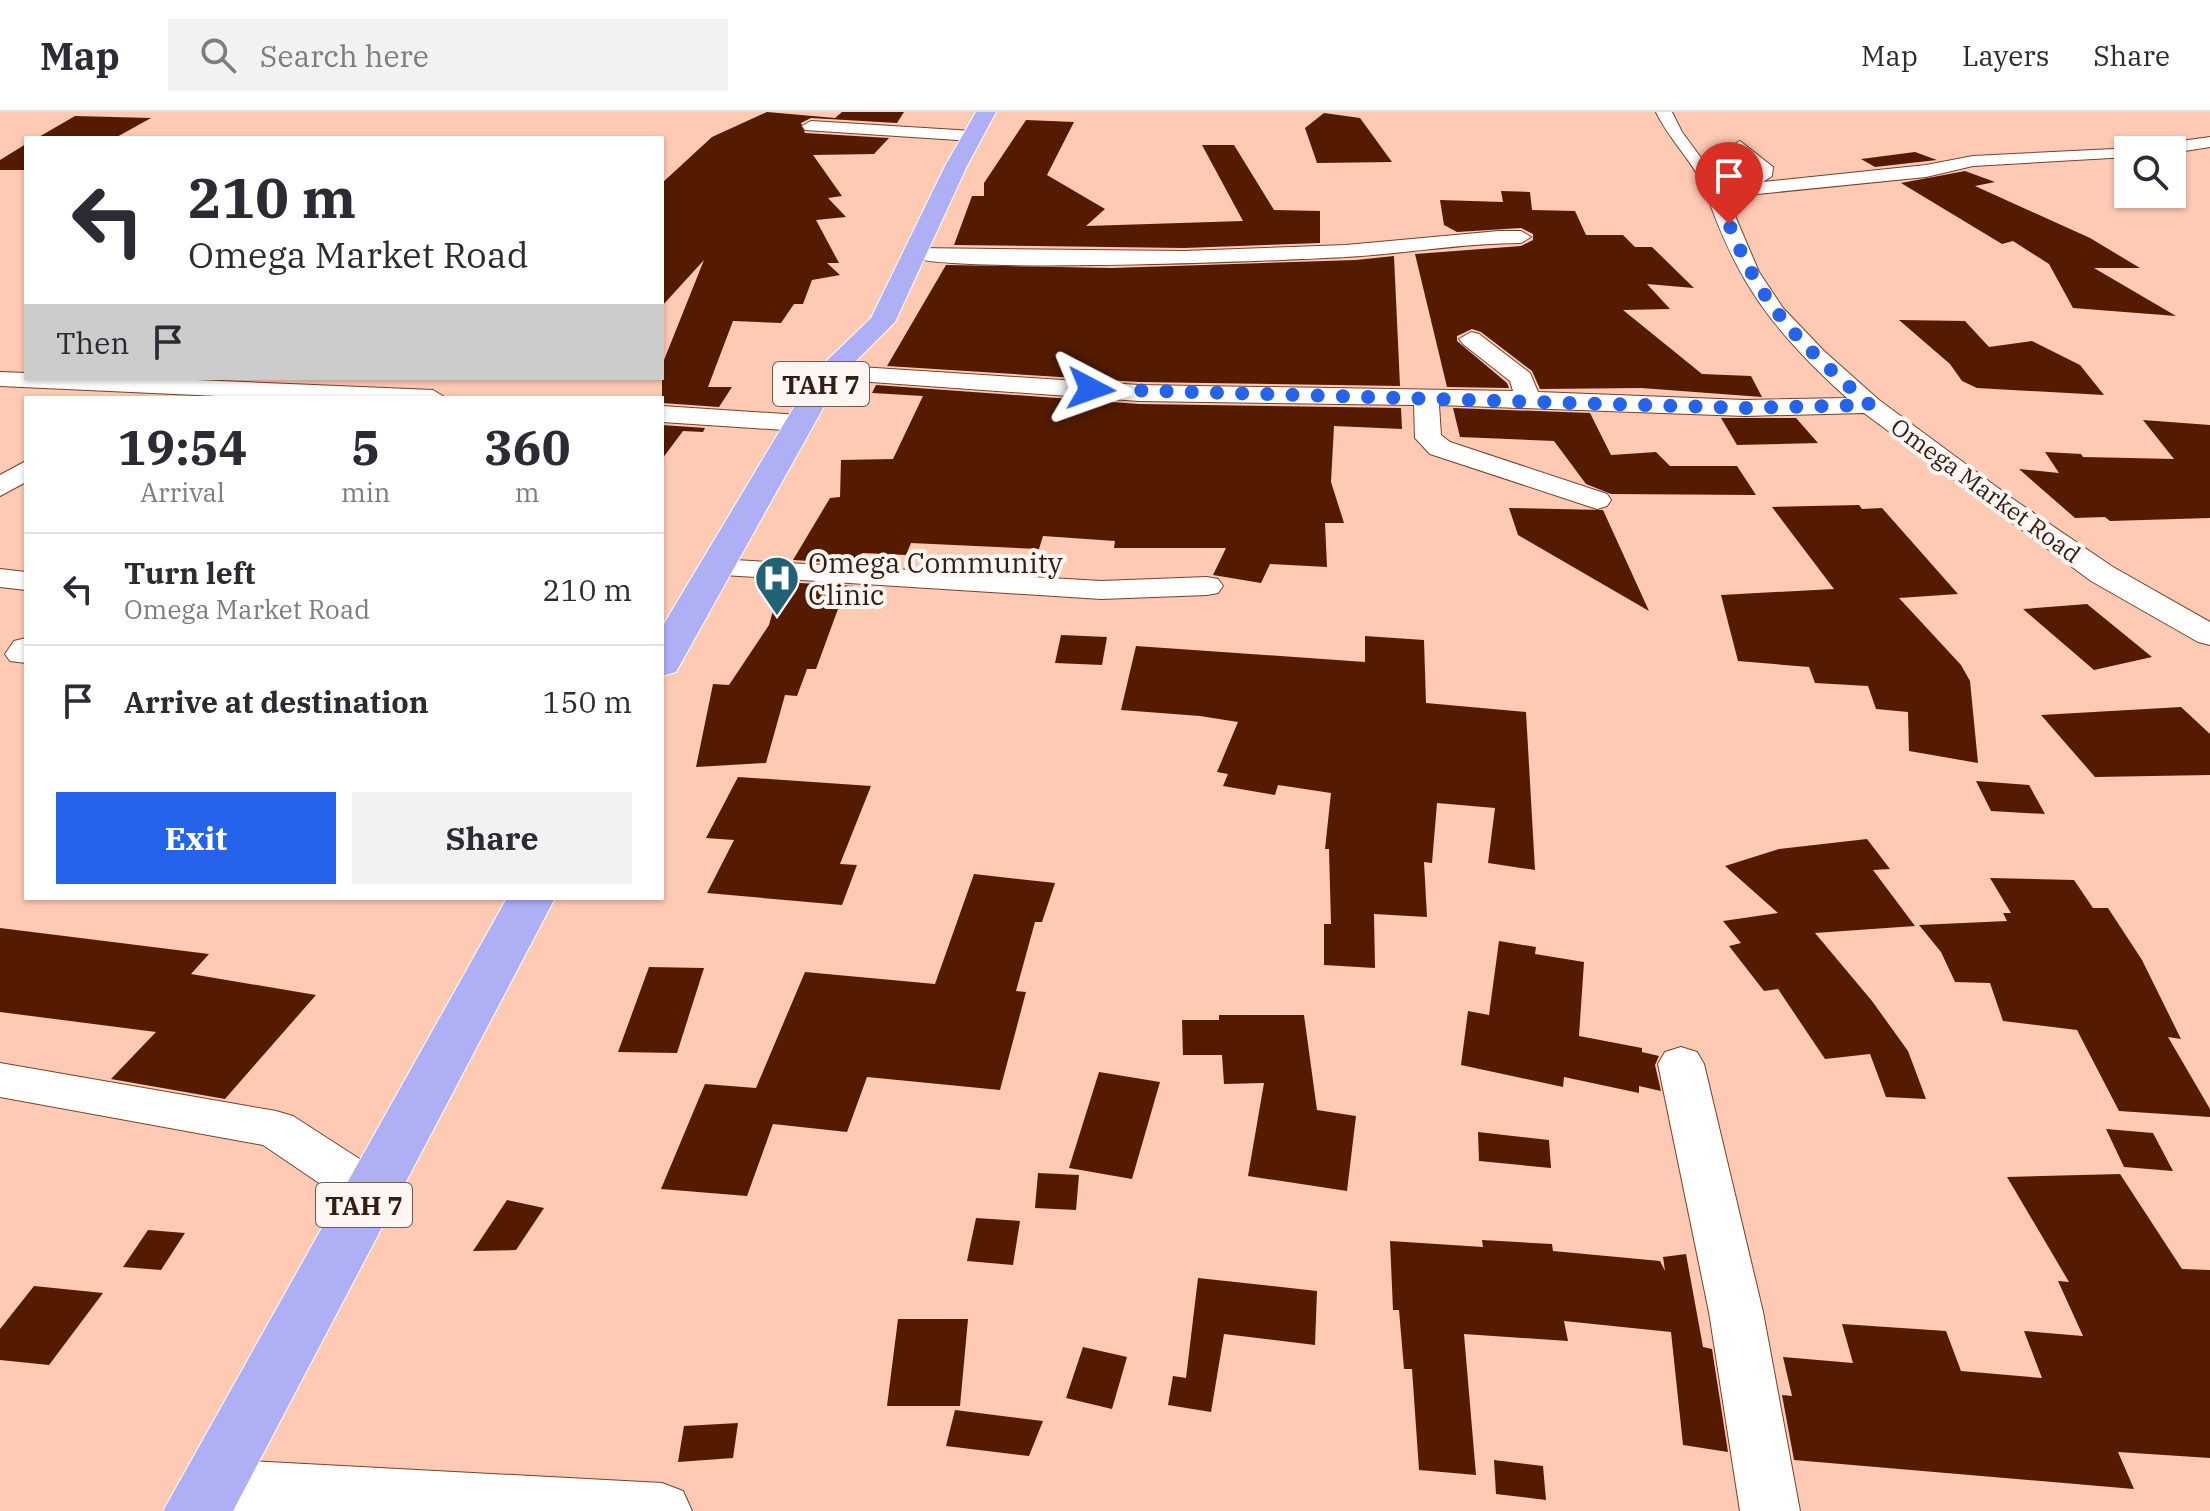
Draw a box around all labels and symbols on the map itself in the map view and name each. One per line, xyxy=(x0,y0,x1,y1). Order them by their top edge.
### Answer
pin xyxy=(1695,142,1763,224)
position arrow xyxy=(1049,347,1133,431)
road number: TAH 7 xyxy=(773,362,869,406)
street label: Omega Market Road xyxy=(1885,410,2087,570)
place label: Omega Community Clinic xyxy=(808,544,1063,613)
hospital icon: Omega Community Clinic xyxy=(753,554,801,617)
road number: TAH 7 xyxy=(316,1183,412,1227)

